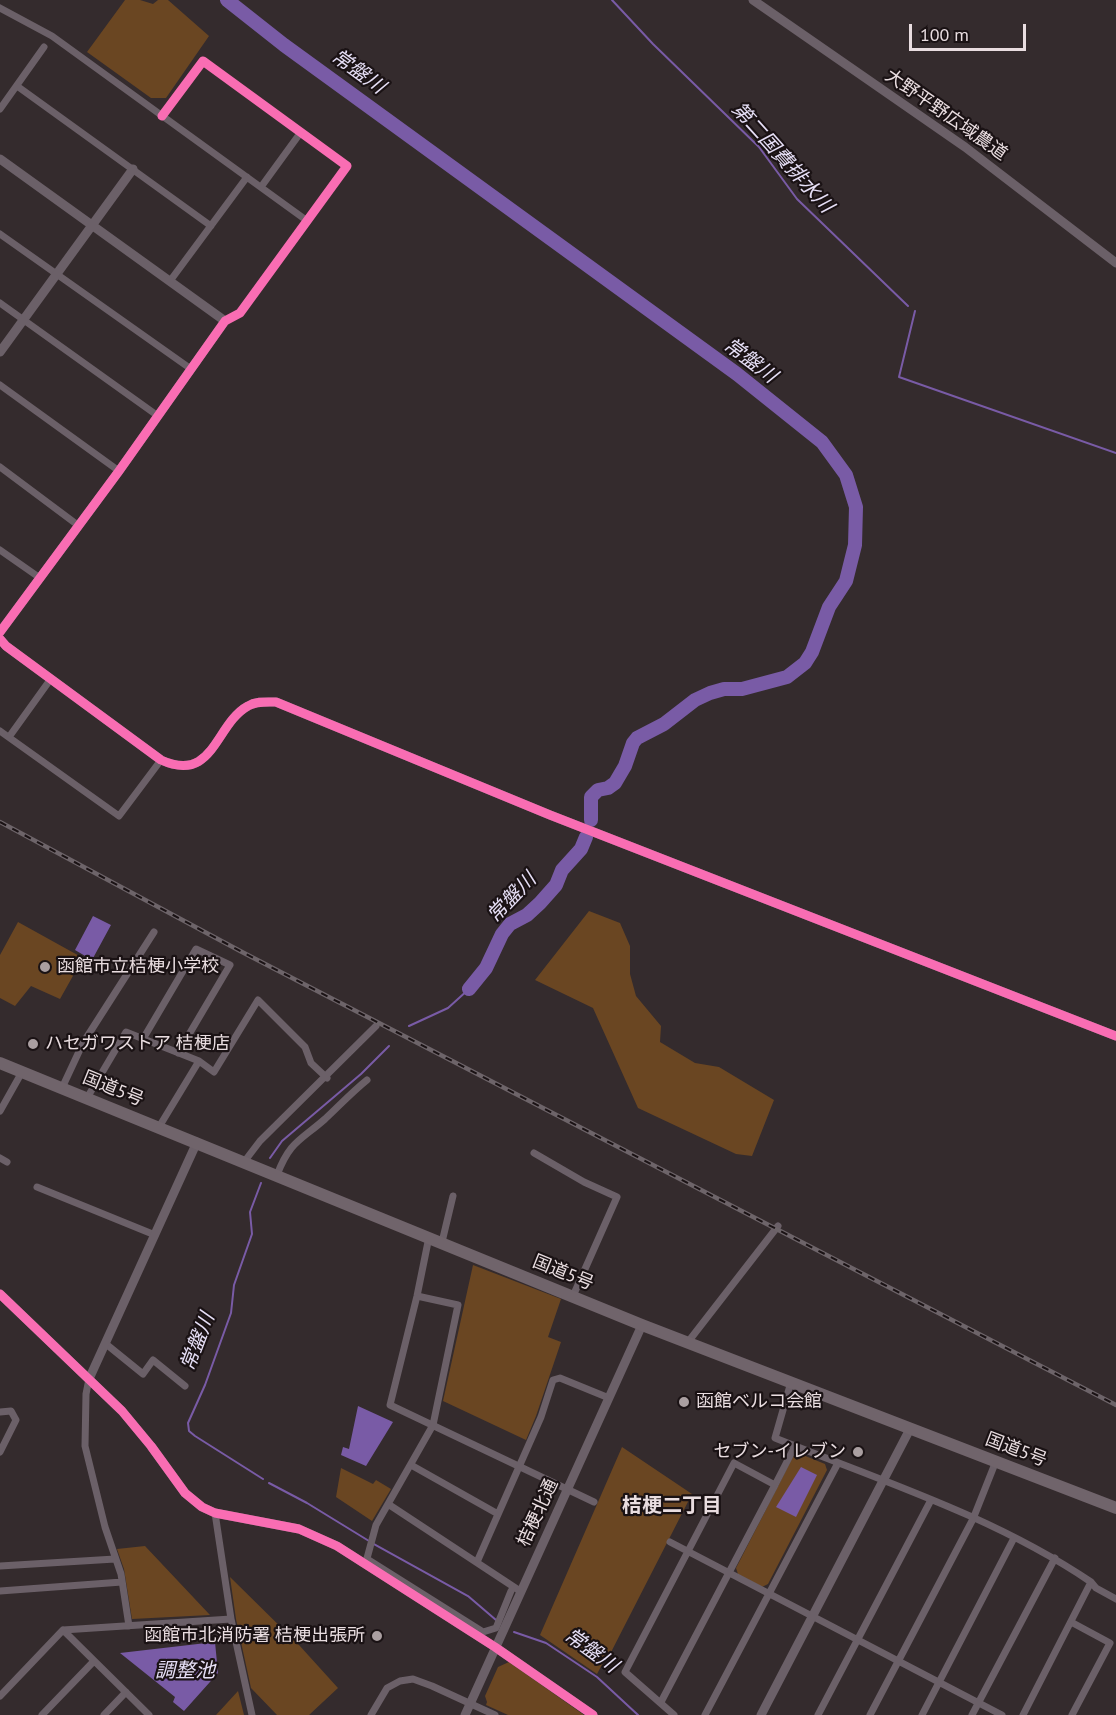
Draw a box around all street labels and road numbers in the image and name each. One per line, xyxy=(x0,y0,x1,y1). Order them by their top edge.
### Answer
street label: 大野平野広域農道 xyxy=(881,65,1011,165)
street label: 国道5号 xyxy=(79,1067,147,1111)
street label: 国道5号 xyxy=(529,1251,597,1295)
street label: 国道5号 xyxy=(982,1428,1050,1472)
street label: 桔梗北通 xyxy=(513,1476,563,1550)

